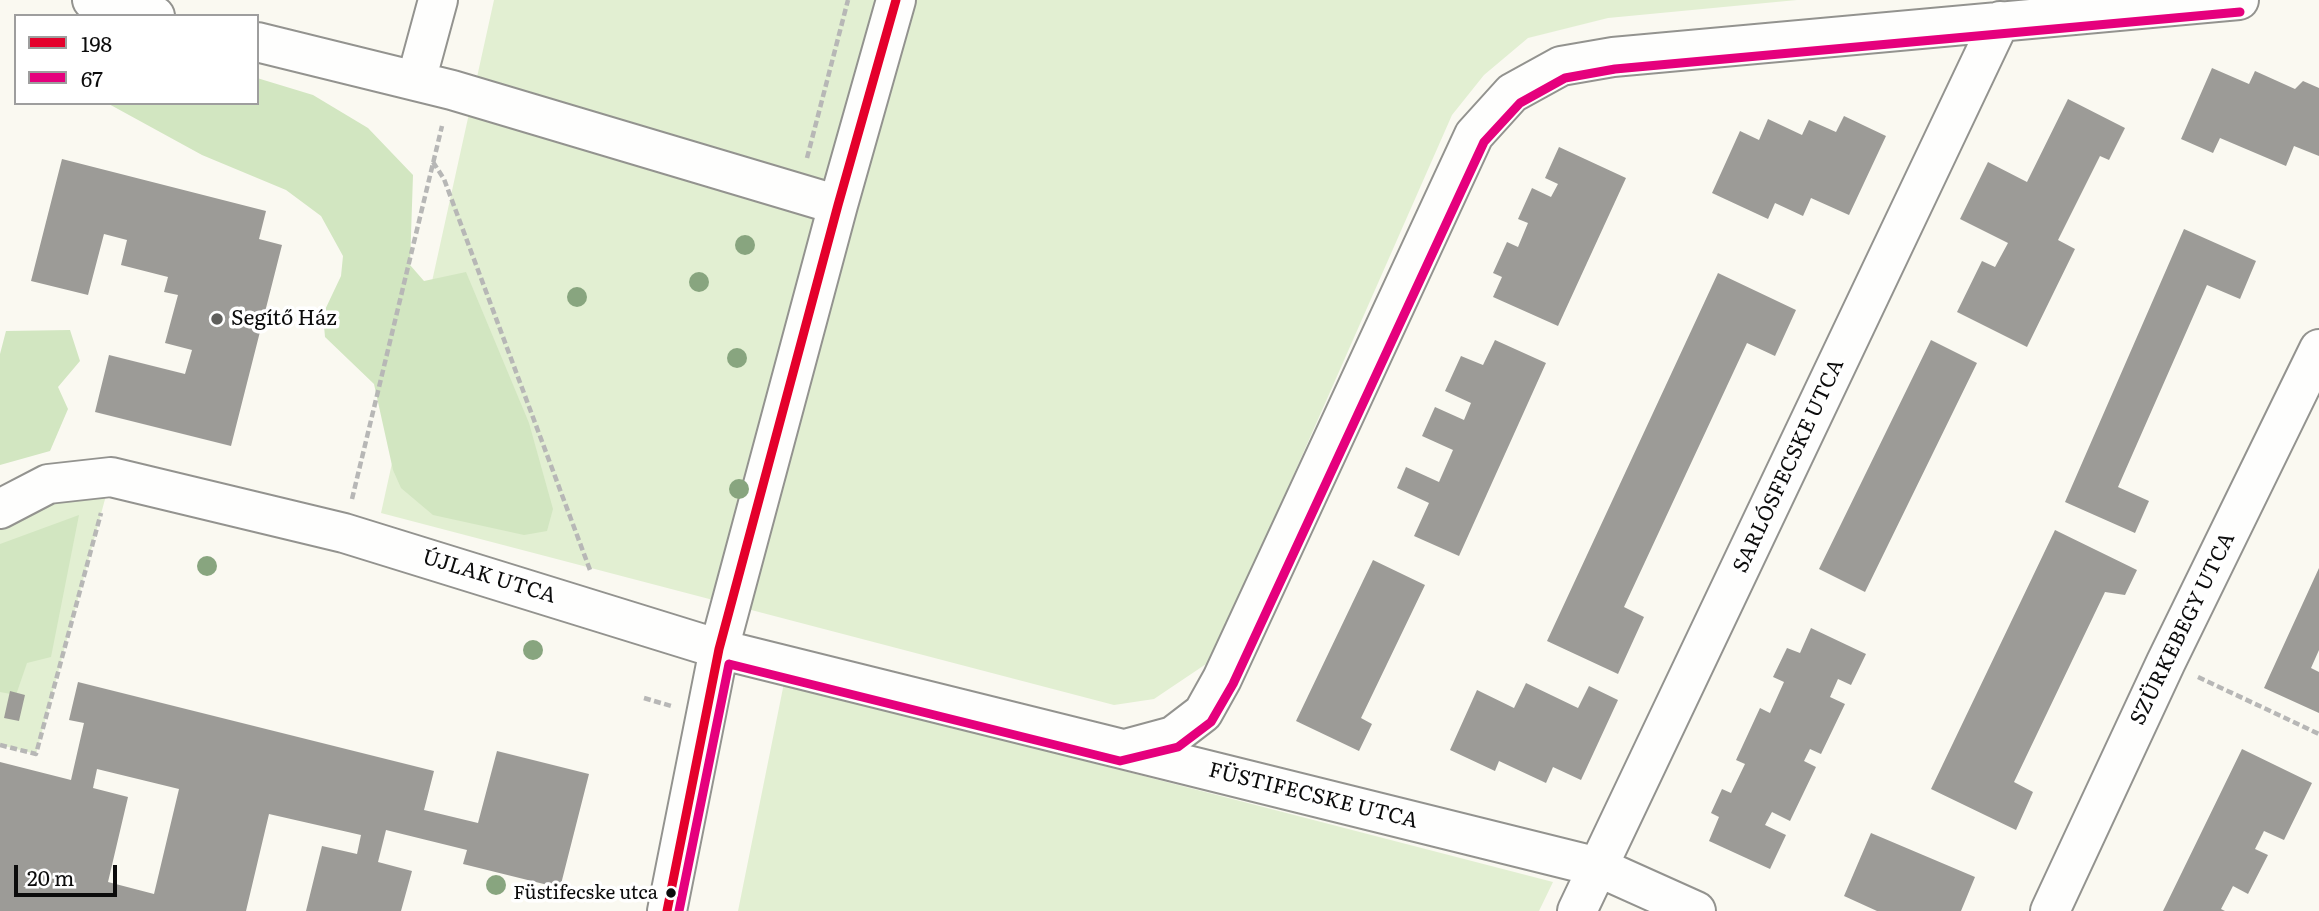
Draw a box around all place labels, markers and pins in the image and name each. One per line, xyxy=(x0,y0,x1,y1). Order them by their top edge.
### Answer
place label: Segítő Ház xyxy=(231,306,337,332)
marker: Segítő Ház xyxy=(209,311,225,327)
place label: Füstifecske utca xyxy=(513,882,658,904)
marker: Füstifecske utca xyxy=(664,886,678,900)

